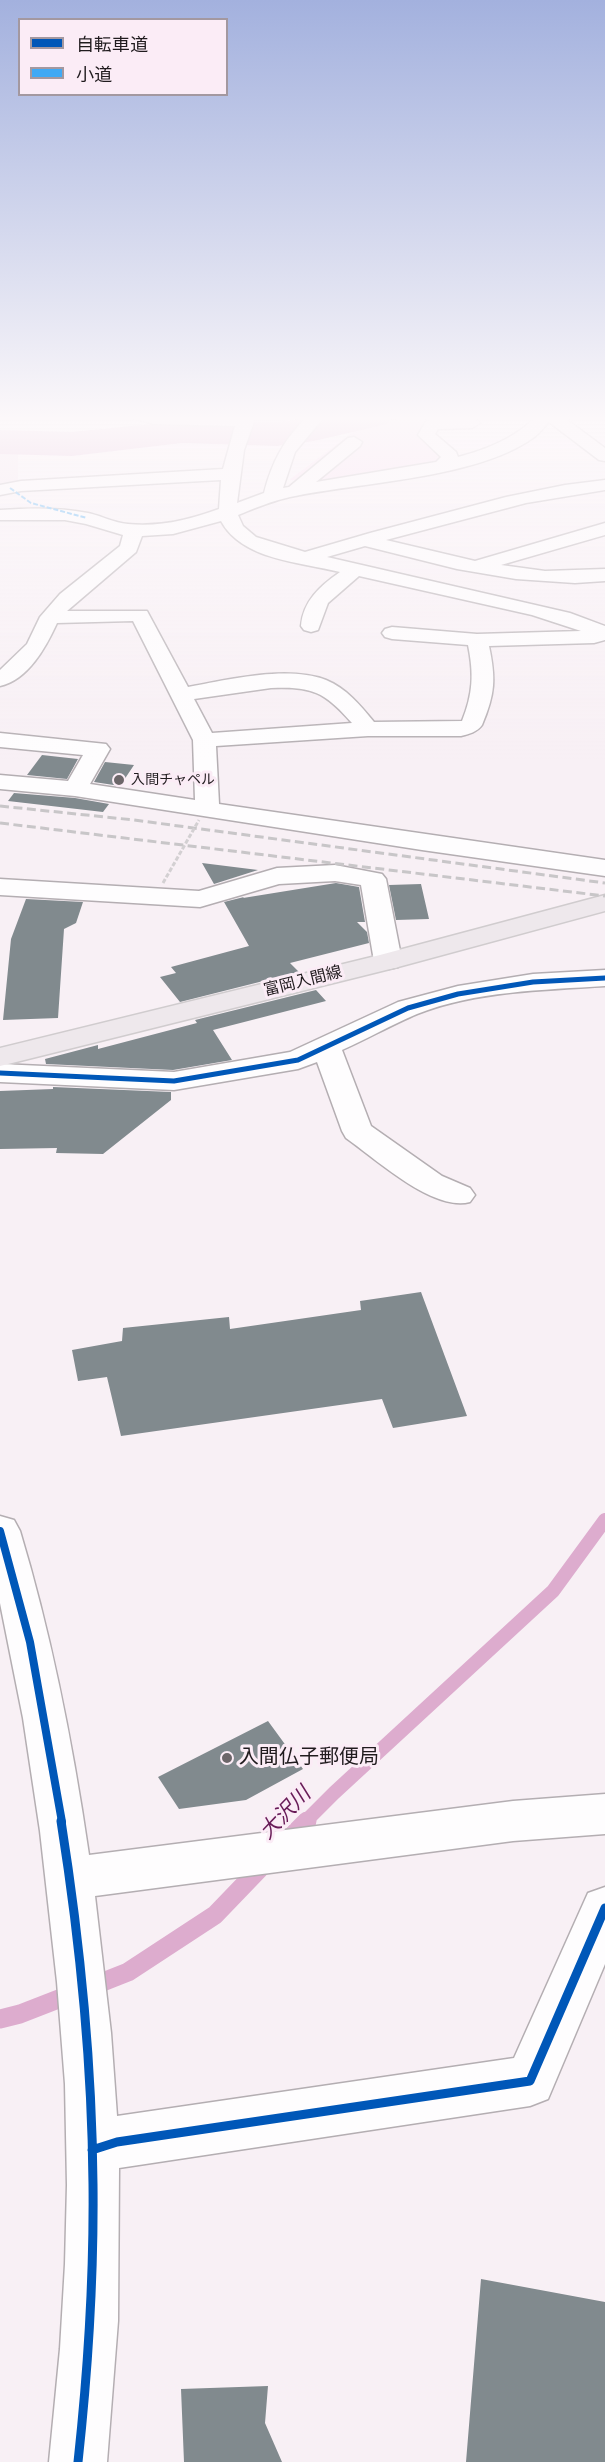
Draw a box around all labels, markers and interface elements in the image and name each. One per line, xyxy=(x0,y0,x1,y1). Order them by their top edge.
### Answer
legend xyxy=(18,18,228,96)
text: 自転車道 xyxy=(76,34,148,55)
text: 小道 xyxy=(76,64,112,85)
place label: 入間チャペル xyxy=(131,772,215,788)
marker: 入間チャペル xyxy=(112,773,126,787)
street label: 富岡入間線 xyxy=(262,963,344,1001)
place label: 入間仏子郵便局 xyxy=(239,1746,379,1770)
marker: 入間仏子郵便局 xyxy=(220,1751,234,1765)
water label: 大沢川 xyxy=(255,1783,317,1845)

